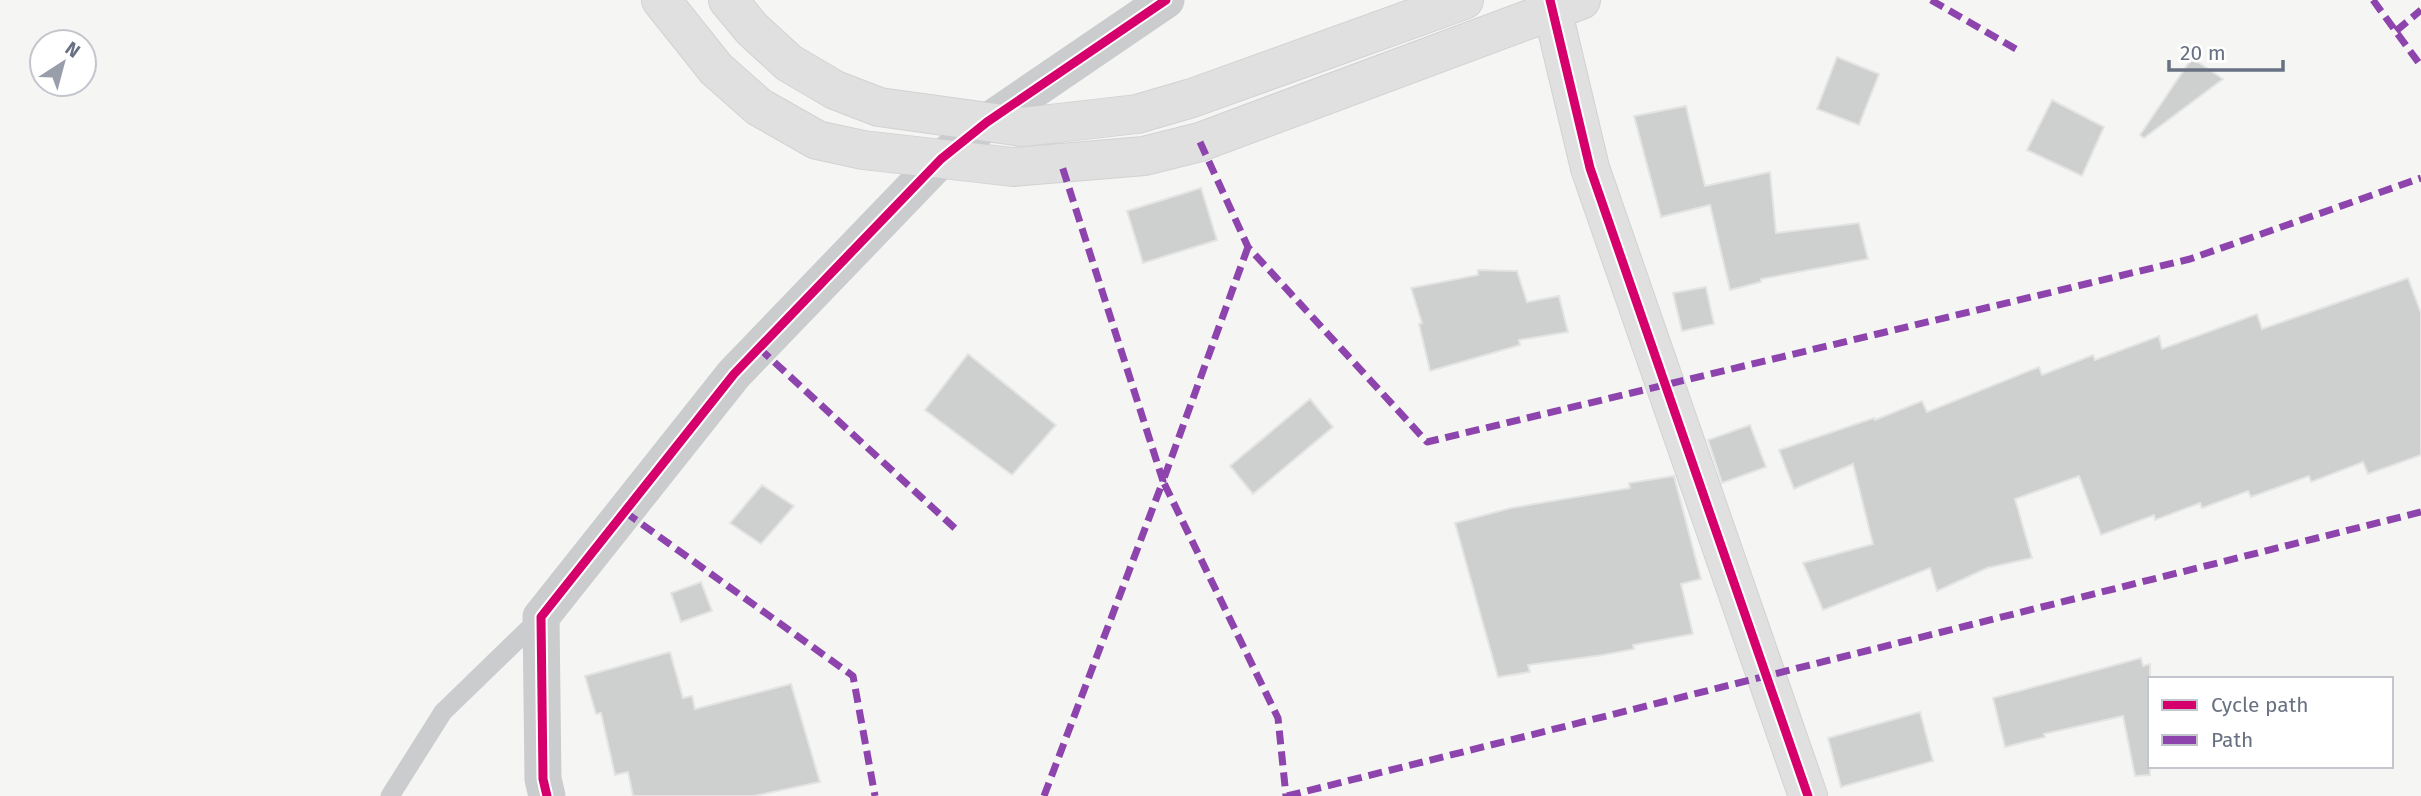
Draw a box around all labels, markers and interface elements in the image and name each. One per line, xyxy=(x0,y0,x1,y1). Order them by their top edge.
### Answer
north arrow xyxy=(28,28,98,98)
scale bar xyxy=(2169,28,2283,72)
text: N xyxy=(61,37,85,63)
text: 20 m xyxy=(2180,40,2226,66)
legend xyxy=(2148,677,2393,768)
text: Cycle path xyxy=(2211,692,2309,718)
text: Path xyxy=(2211,727,2253,753)

